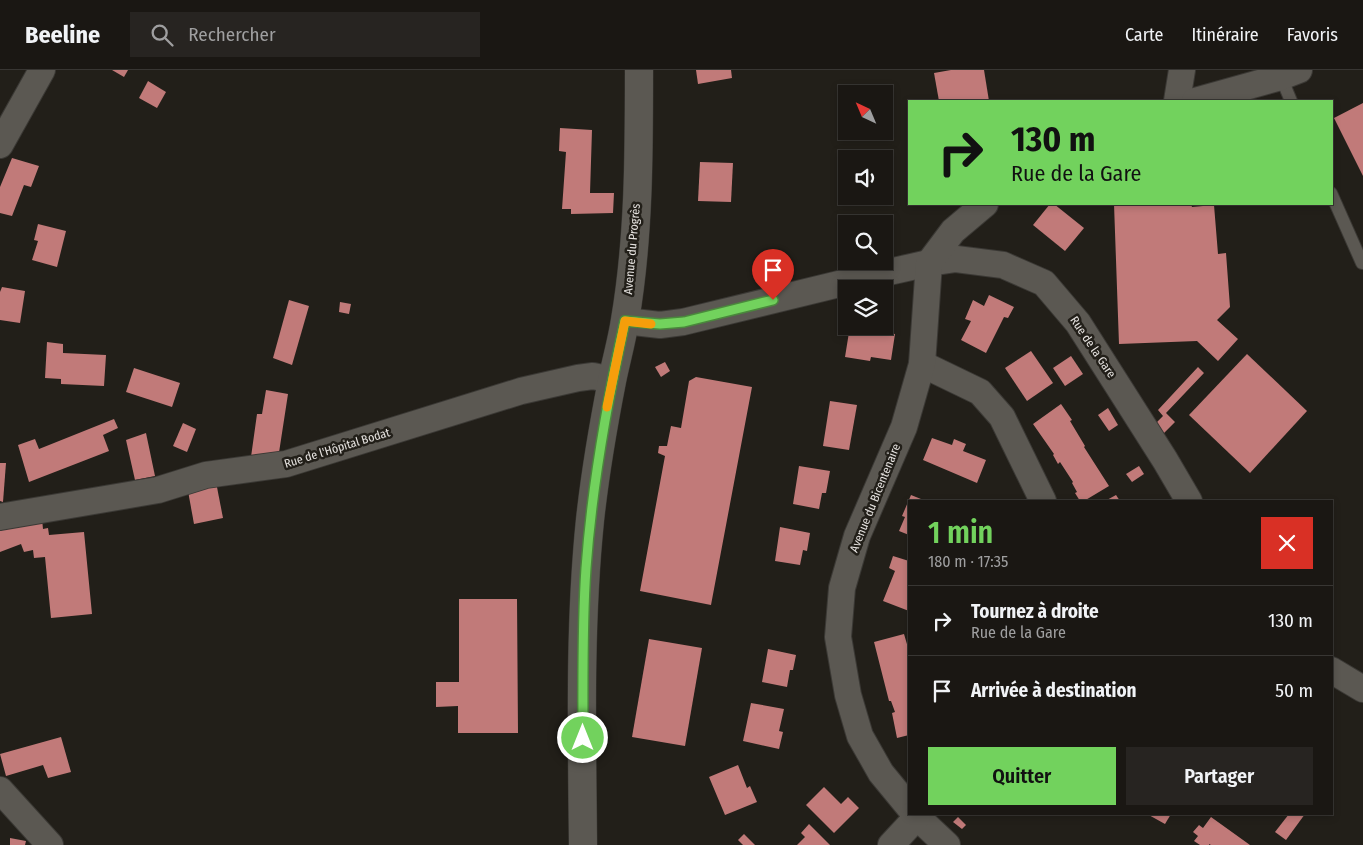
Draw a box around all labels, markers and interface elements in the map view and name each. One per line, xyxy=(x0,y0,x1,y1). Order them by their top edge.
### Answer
search box xyxy=(130,12,480,57)
text: Beeline xyxy=(25,21,100,49)
icon: search xyxy=(148,21,176,49)
text: Rechercher xyxy=(188,23,276,46)
text: Carte xyxy=(1125,24,1163,46)
text: Itinéraire xyxy=(1191,24,1259,46)
text: Favoris xyxy=(1287,24,1338,46)
north arrow xyxy=(838,85,892,140)
map controls xyxy=(838,85,893,335)
text: 130 m xyxy=(1011,118,1095,160)
icon: right xyxy=(928,120,993,185)
button: sound xyxy=(838,150,893,205)
text: Rue de la Gare xyxy=(1011,160,1141,187)
street label: Avenue du Progrès xyxy=(621,203,643,295)
button: search xyxy=(838,215,893,270)
pin xyxy=(752,249,794,300)
icon: arrive xyxy=(759,256,787,284)
button: layers xyxy=(838,280,893,335)
street label: Rue de la Gare xyxy=(1067,314,1119,380)
street label: Rue de l'Hôpital Bodat xyxy=(282,425,392,471)
street label: Avenue du Bicentenaire xyxy=(847,442,903,554)
text: 1 min xyxy=(928,515,993,551)
button: close xyxy=(1261,517,1313,569)
text: 180 m · 17:35 xyxy=(928,552,1008,571)
text: Tournez à droite xyxy=(971,600,1099,623)
icon: right xyxy=(928,607,956,635)
text: 130 m xyxy=(1268,609,1313,632)
text: Rue de la Gare xyxy=(971,623,1066,642)
icon: arrive xyxy=(928,677,956,705)
text: Arrivée à destination xyxy=(971,679,1137,702)
text: 50 m xyxy=(1275,679,1313,702)
position arrow xyxy=(556,711,608,763)
button: Quitter xyxy=(928,747,1116,805)
button: Partager xyxy=(1126,747,1313,805)

